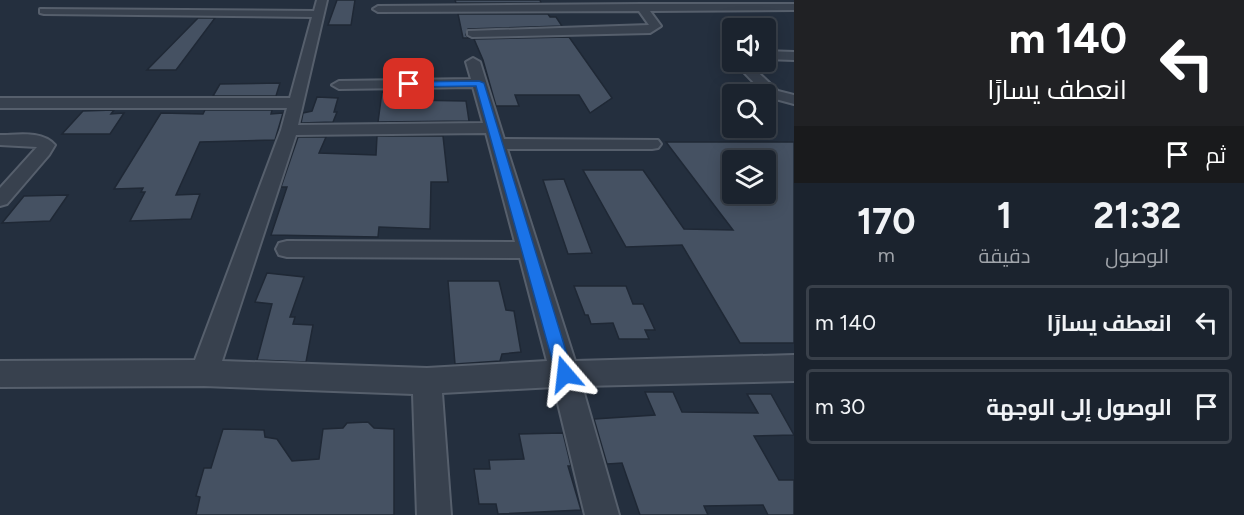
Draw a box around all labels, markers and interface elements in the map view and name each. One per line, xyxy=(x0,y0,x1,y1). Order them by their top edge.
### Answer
text: 140 m xyxy=(1009,13,1127,64)
map controls xyxy=(722,18,776,204)
button: sound xyxy=(722,18,776,72)
icon: left xyxy=(1148,24,1226,102)
pin xyxy=(383,58,434,109)
icon: arrive xyxy=(392,67,425,100)
text: انعطف يسارًا xyxy=(987,73,1127,106)
button: search xyxy=(722,84,776,138)
icon: arrive xyxy=(1161,138,1194,171)
text: ثم xyxy=(1206,142,1226,169)
button: layers xyxy=(722,150,776,204)
text: 1 xyxy=(997,194,1012,237)
text: 21:32 xyxy=(1093,194,1181,237)
text: 170 xyxy=(857,200,915,243)
text: m xyxy=(878,243,895,267)
text: دقيقة xyxy=(978,244,1030,268)
text: الوصول xyxy=(1105,244,1169,268)
icon: left xyxy=(1190,306,1223,339)
text: 140 m xyxy=(815,309,876,336)
text: انعطف يسارًا xyxy=(1047,310,1172,337)
position arrow xyxy=(533,342,597,406)
icon: arrive xyxy=(1190,390,1223,423)
text: 30 m xyxy=(815,393,865,420)
text: الوصول إلى الوجهة xyxy=(986,394,1172,421)

